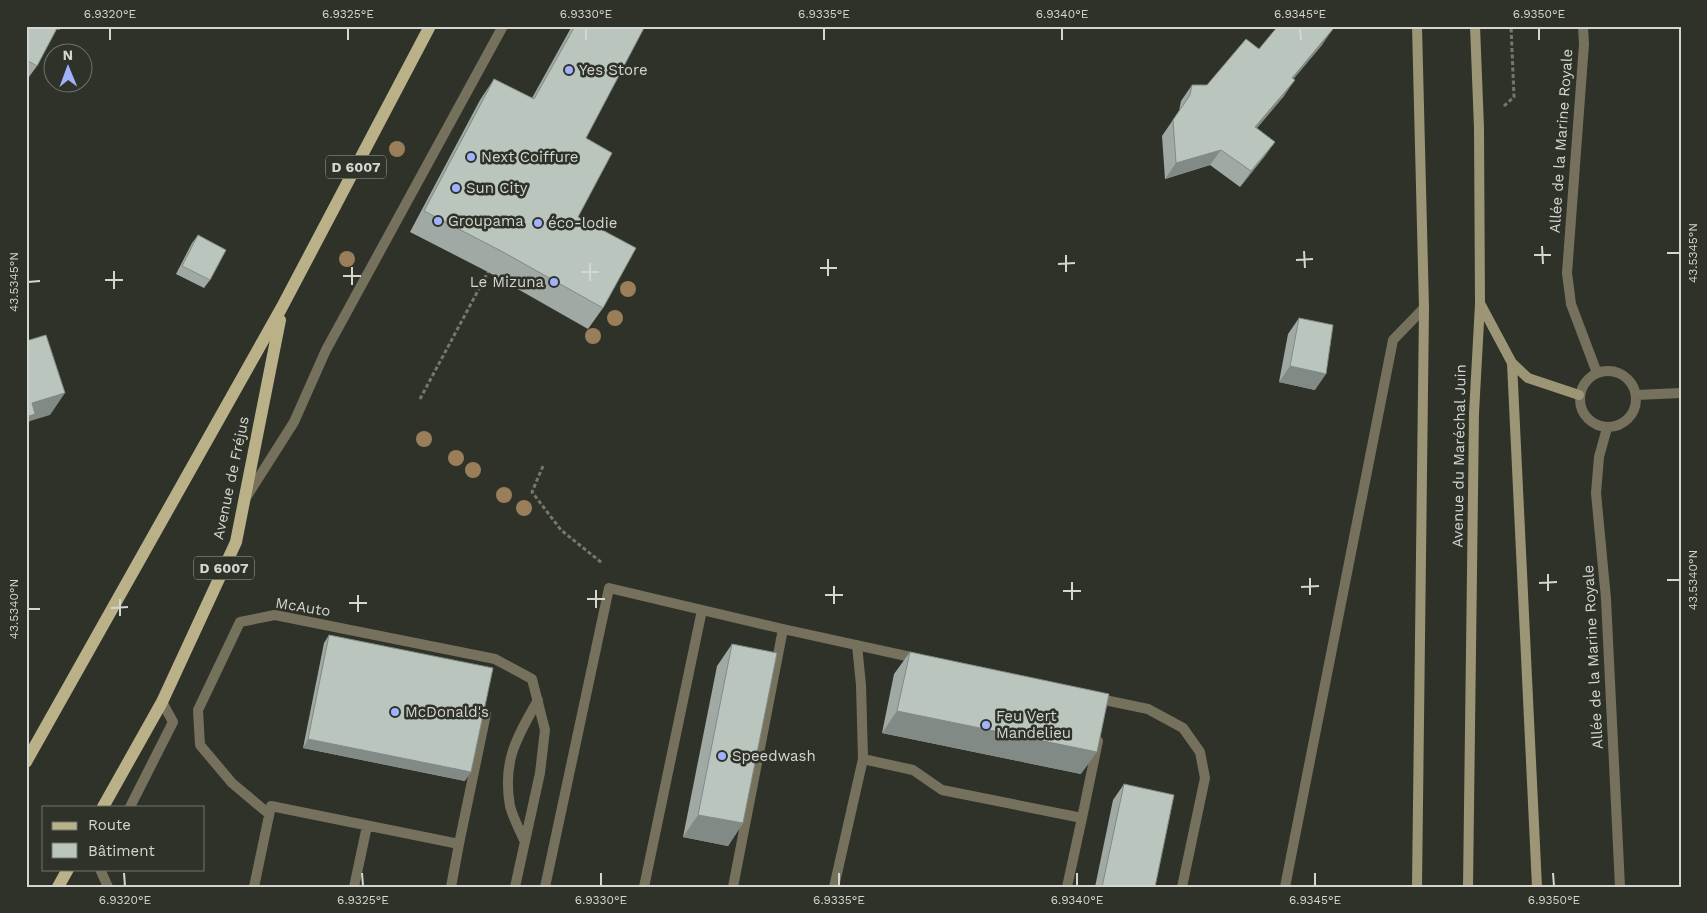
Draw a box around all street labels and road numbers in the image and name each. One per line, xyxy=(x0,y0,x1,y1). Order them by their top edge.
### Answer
street label: Allée de la Marine Royale xyxy=(1546,48,1576,234)
road number: D 6007 xyxy=(326,156,386,178)
street label: Avenue du Maréchal Juin xyxy=(1448,364,1470,548)
street label: Avenue de Fréjus xyxy=(209,415,253,541)
road number: D 6007 xyxy=(194,556,254,580)
street label: Allée de la Marine Royale xyxy=(1579,564,1607,750)
street label: McAuto xyxy=(274,594,332,620)

